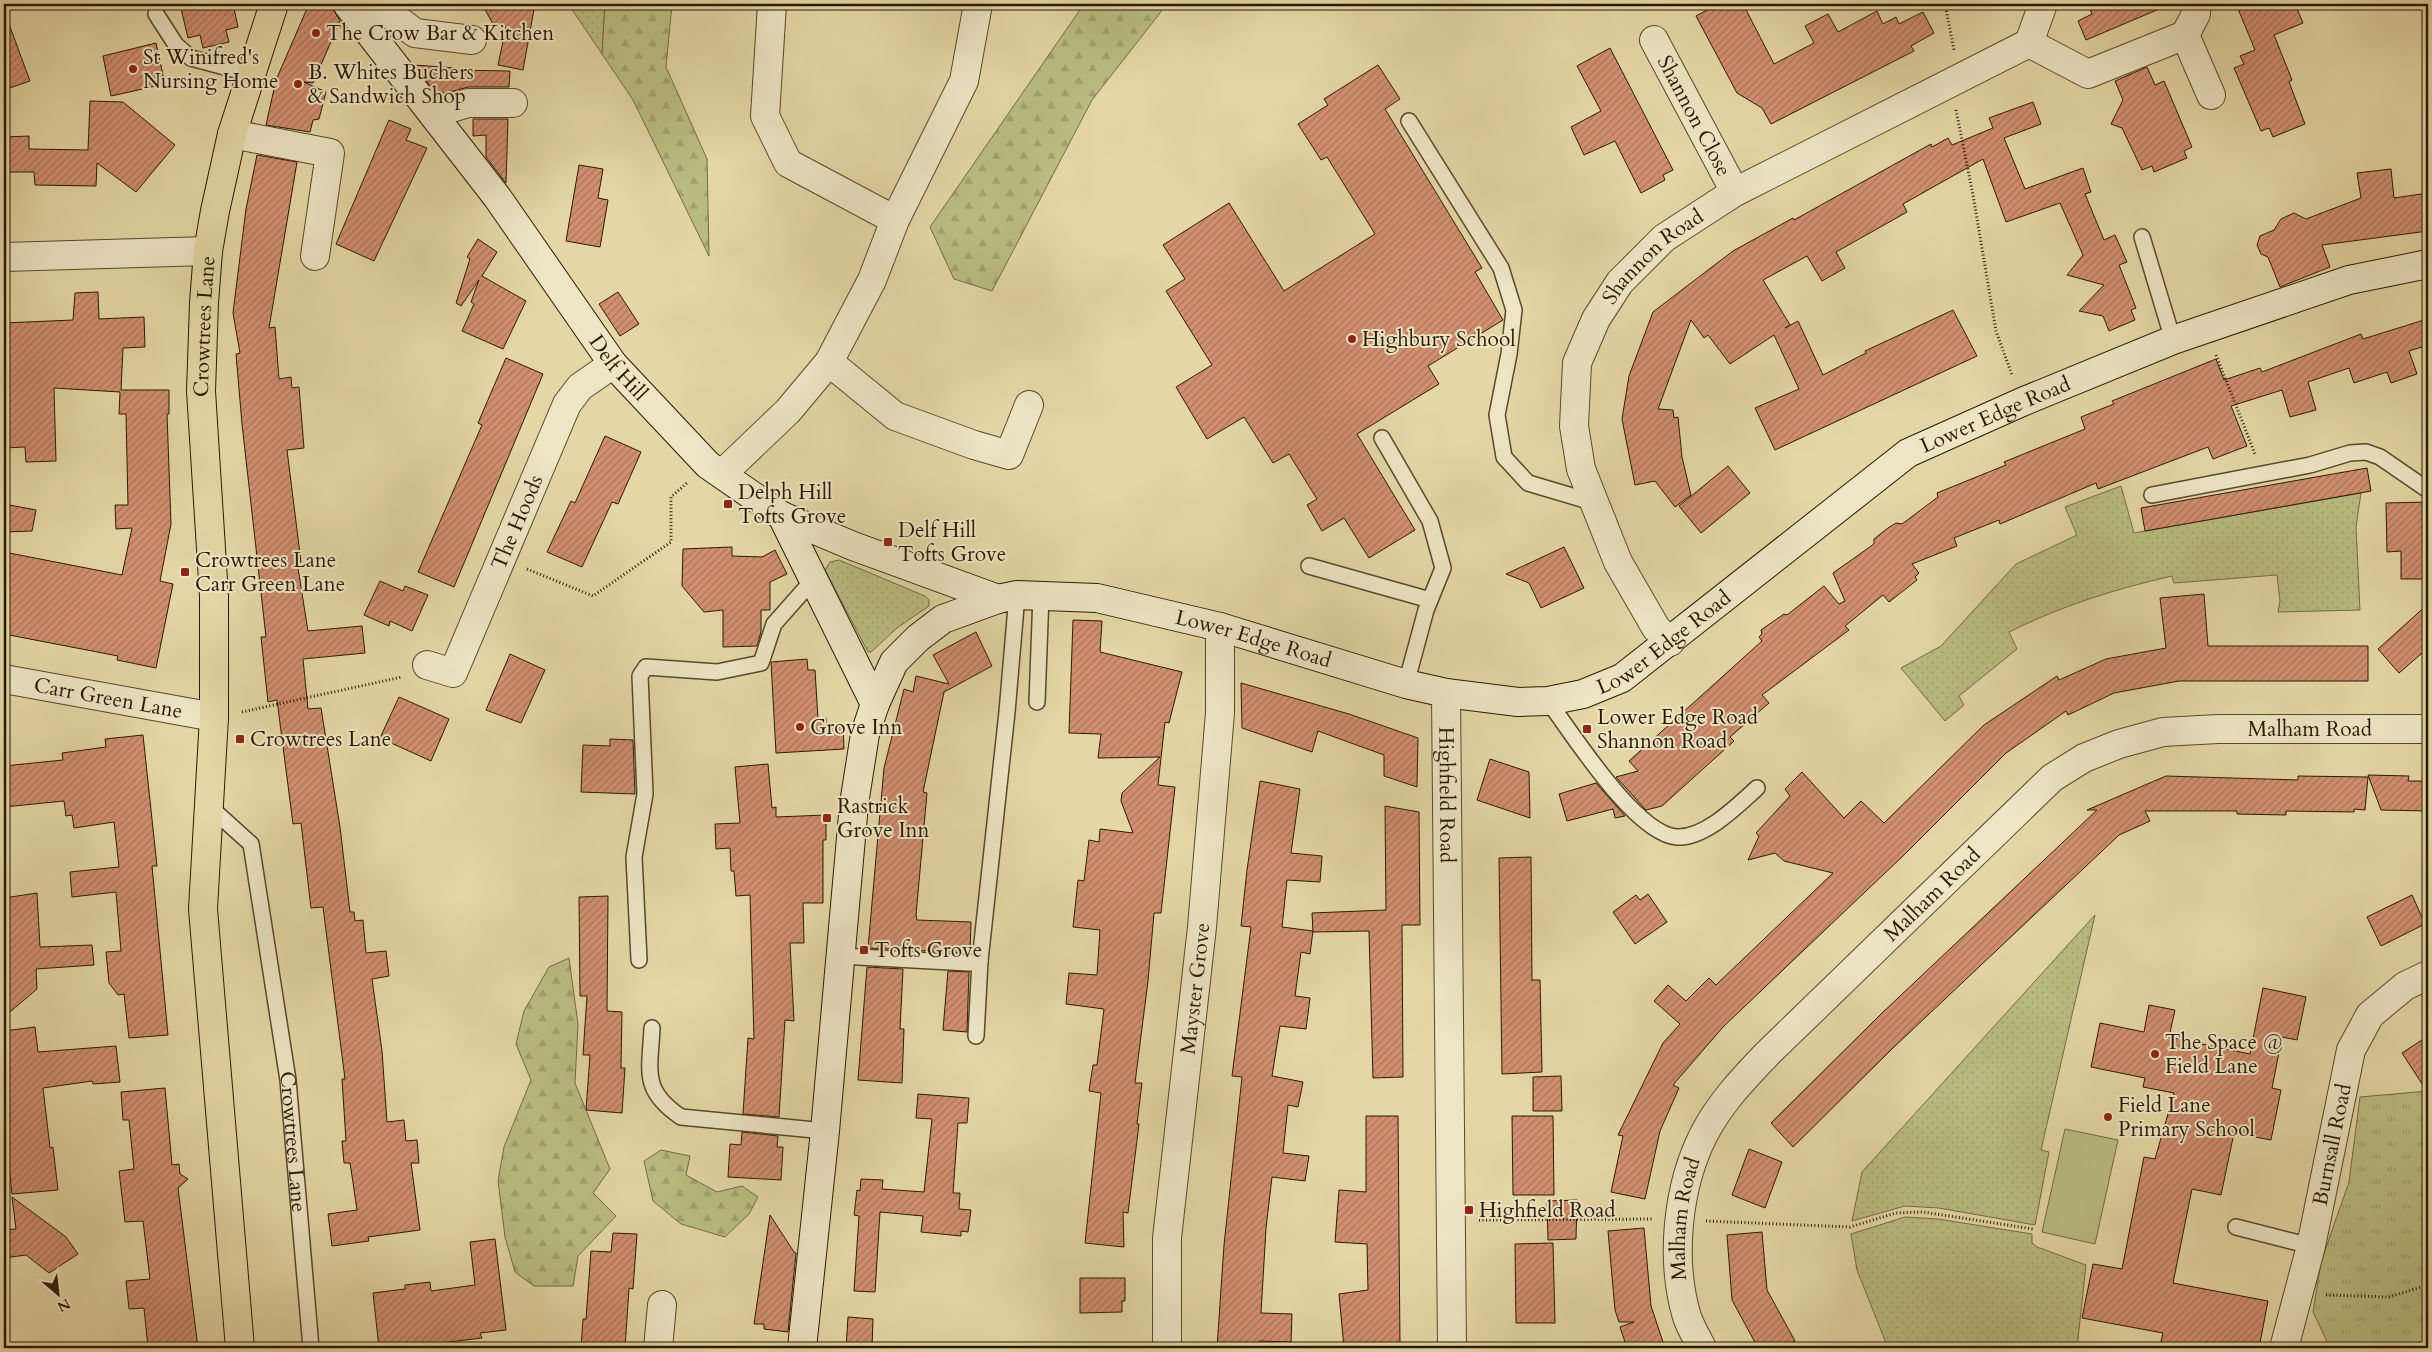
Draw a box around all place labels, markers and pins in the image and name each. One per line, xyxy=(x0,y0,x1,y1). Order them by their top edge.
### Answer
place label: The Crow Bar & Kitchen xyxy=(326,19,554,48)
marker: The Crow Bar & Kitchen xyxy=(310,27,322,39)
place label: St Winifred's Nursing Home xyxy=(143,43,279,96)
place label: B. Whites Buchers & Sandwich Shop xyxy=(308,58,474,111)
marker: St Winifred's Nursing Home xyxy=(127,63,139,75)
marker: B. Whites Buchers & Sandwich Shop xyxy=(292,78,304,90)
place label: Highbury School xyxy=(1362,325,1516,354)
marker: Highbury School xyxy=(1346,333,1358,345)
place label: Delph Hill Tofts Grove xyxy=(738,478,846,531)
marker: Delph Hill Tofts Grove xyxy=(722,498,734,510)
place label: Delf Hill Tofts Grove xyxy=(898,516,1006,569)
marker: Delf Hill Tofts Grove xyxy=(882,536,894,548)
place label: Crowtrees Lane Carr Green Lane xyxy=(195,546,345,599)
marker: Crowtrees Lane Carr Green Lane xyxy=(179,566,191,578)
place label: Lower Edge Road Shannon Road xyxy=(1597,703,1758,756)
place label: Grove Inn xyxy=(810,713,903,742)
marker: Grove Inn xyxy=(794,721,806,733)
marker: Lower Edge Road Shannon Road xyxy=(1581,723,1593,735)
place label: Crowtrees Lane xyxy=(250,725,391,754)
marker: Crowtrees Lane xyxy=(234,733,246,745)
place label: Rastrick Grove Inn xyxy=(837,792,930,845)
marker: Rastrick Grove Inn xyxy=(821,812,833,824)
place label: Tofts Grove xyxy=(874,936,982,965)
marker: Tofts Grove xyxy=(858,944,870,956)
place label: The Space @ Field Lane xyxy=(2165,1028,2283,1081)
marker: The Space @ Field Lane xyxy=(2149,1048,2161,1060)
place label: Field Lane Primary School xyxy=(2118,1091,2255,1144)
marker: Field Lane Primary School xyxy=(2102,1111,2114,1123)
place label: Highfield Road xyxy=(1479,1196,1615,1225)
marker: Highfield Road xyxy=(1463,1204,1475,1216)

